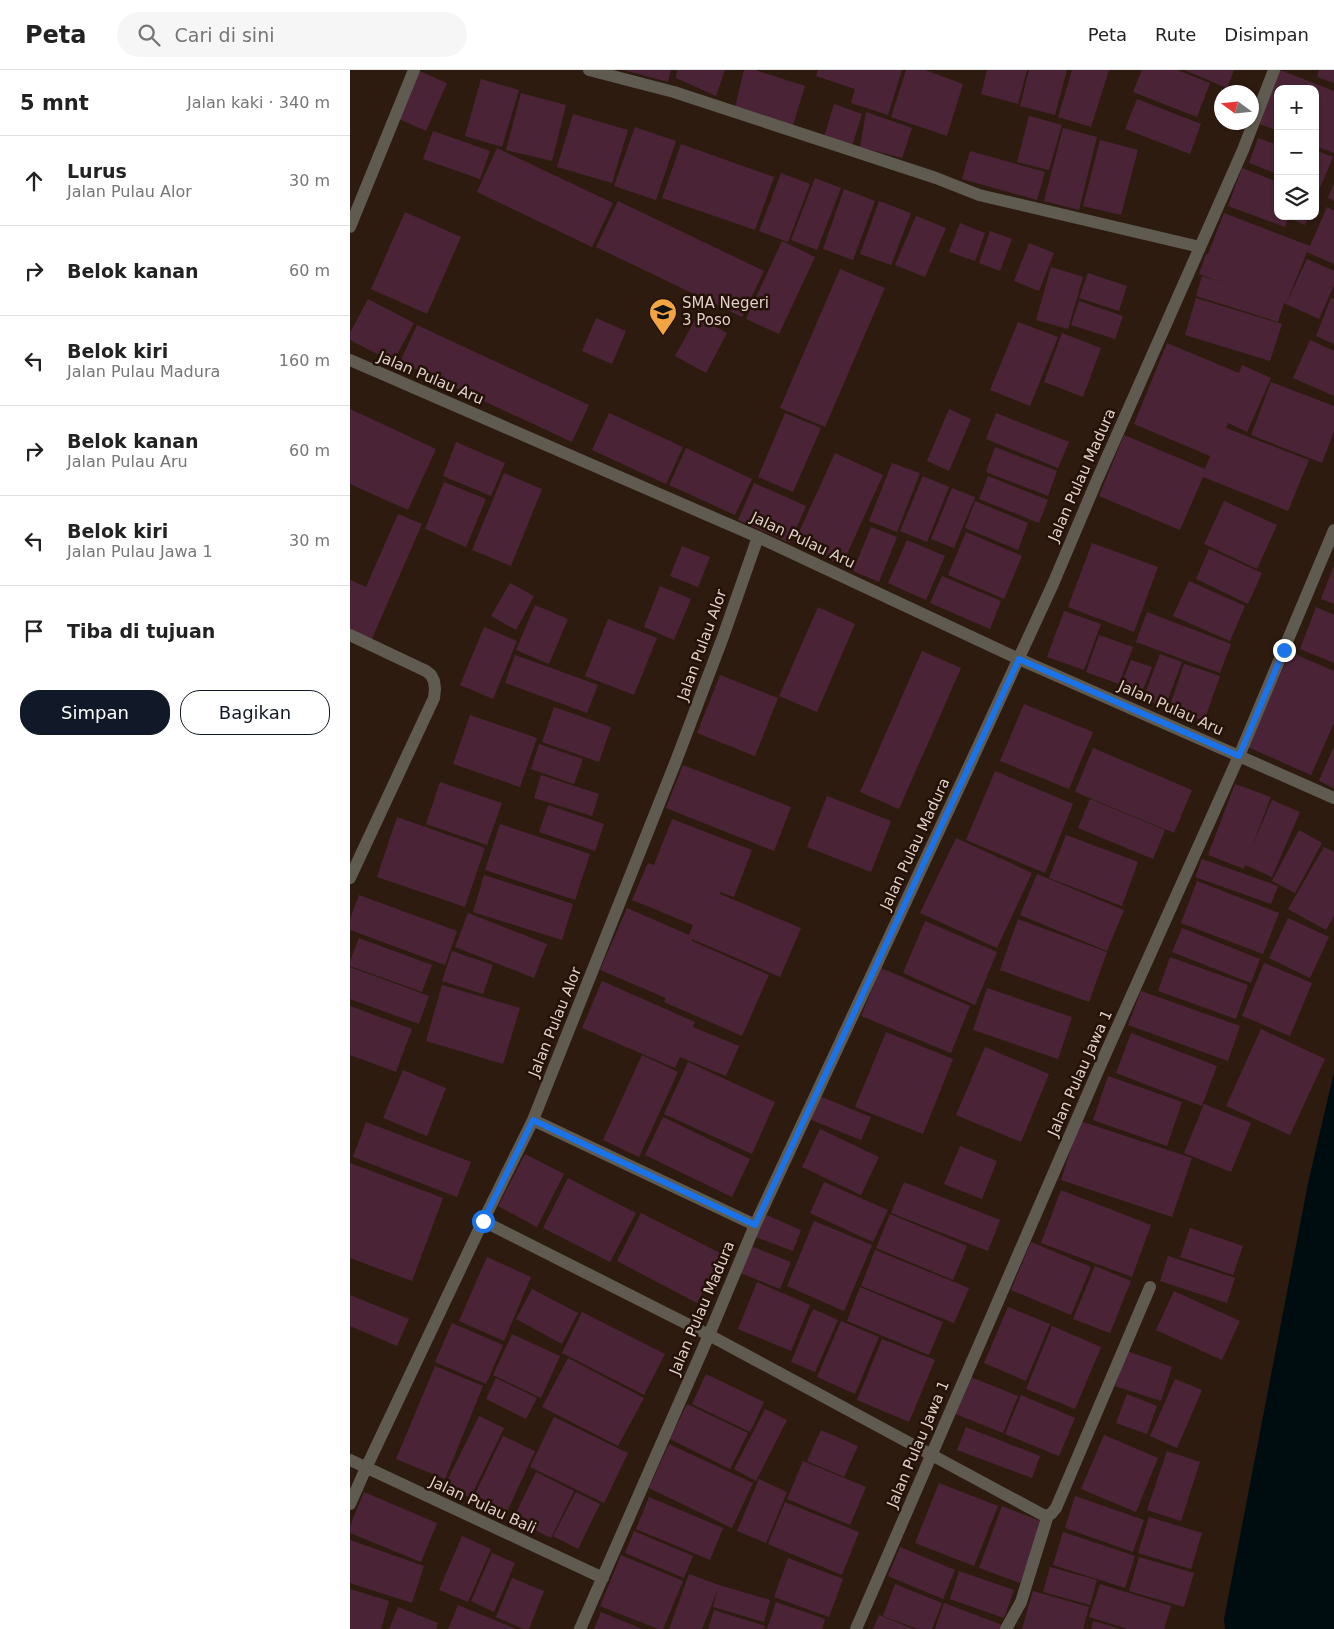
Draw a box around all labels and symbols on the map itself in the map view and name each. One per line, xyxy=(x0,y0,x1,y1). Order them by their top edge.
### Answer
north arrow xyxy=(1214,85,1259,130)
place label: SMA Negeri 3 Poso xyxy=(682,294,769,329)
school or university icon: SMA Negeri 3 Poso xyxy=(648,297,678,336)
street label: Jalan Pulau Aru xyxy=(375,347,487,408)
street label: Jalan Pulau Madura xyxy=(1044,406,1119,545)
street label: Jalan Pulau Aru xyxy=(747,508,858,572)
street label: Jalan Pulau Alor xyxy=(673,586,731,704)
route end xyxy=(1273,639,1296,662)
street label: Jalan Pulau Aru xyxy=(1115,676,1226,739)
street label: Jalan Pulau Madura xyxy=(876,775,954,914)
street label: Jalan Pulau Alor xyxy=(524,964,586,1081)
street label: Jalan Pulau Jawa 1 xyxy=(1044,1007,1116,1140)
route start xyxy=(472,1210,495,1233)
street label: Jalan Pulau Madura xyxy=(665,1238,738,1379)
street label: Jalan Pulau Jawa 1 xyxy=(883,1378,953,1511)
street label: Jalan Pulau Bali xyxy=(426,1472,539,1537)

